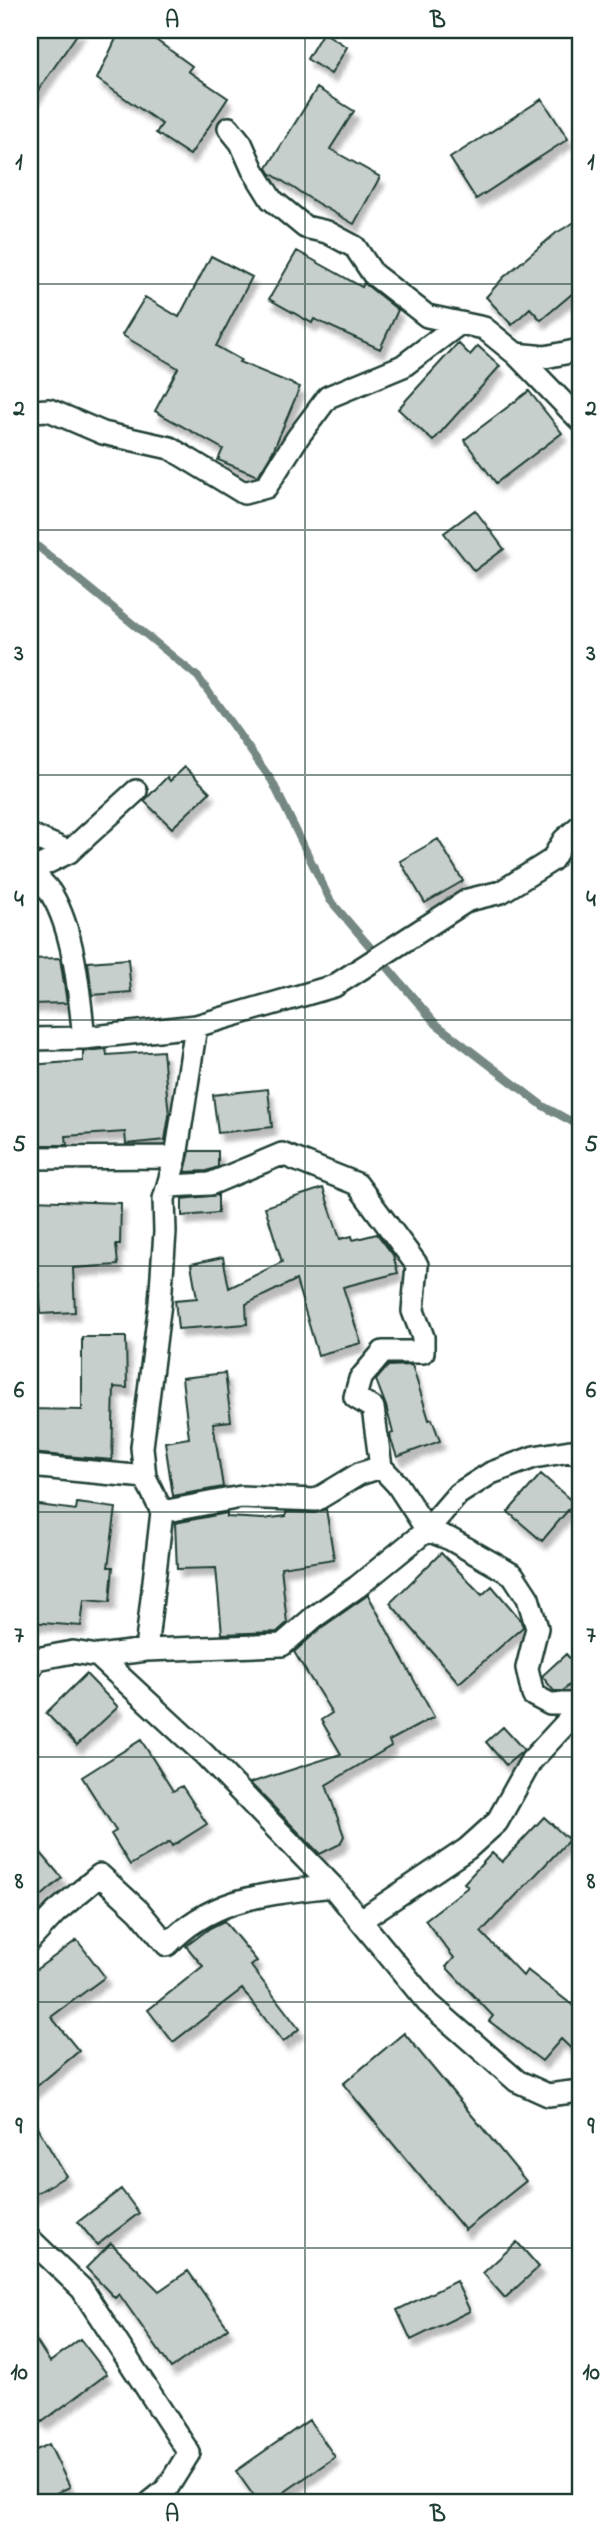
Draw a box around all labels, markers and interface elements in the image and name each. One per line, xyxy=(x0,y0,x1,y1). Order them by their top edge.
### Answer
text: A xyxy=(165,5,179,38)
text: B xyxy=(429,5,446,38)
text: 1 xyxy=(15,147,23,180)
text: 1 xyxy=(587,147,595,180)
text: 2 xyxy=(12,393,25,426)
text: 2 xyxy=(584,393,597,426)
text: 3 xyxy=(13,638,24,671)
text: 3 xyxy=(585,638,596,671)
text: 4 xyxy=(14,884,24,917)
text: 4 xyxy=(586,884,596,917)
text: 5 xyxy=(12,1129,26,1162)
text: 5 xyxy=(584,1129,598,1162)
text: 6 xyxy=(14,1375,25,1408)
text: 6 xyxy=(586,1375,597,1408)
text: 7 xyxy=(14,1620,24,1653)
text: 7 xyxy=(586,1620,596,1653)
text: 8 xyxy=(14,1866,24,1899)
text: 8 xyxy=(586,1866,596,1899)
text: 9 xyxy=(15,2111,24,2144)
text: 9 xyxy=(587,2111,596,2144)
text: 10 xyxy=(10,2357,28,2390)
text: 10 xyxy=(582,2357,600,2390)
text: A xyxy=(165,2499,179,2532)
text: B xyxy=(429,2499,446,2532)

